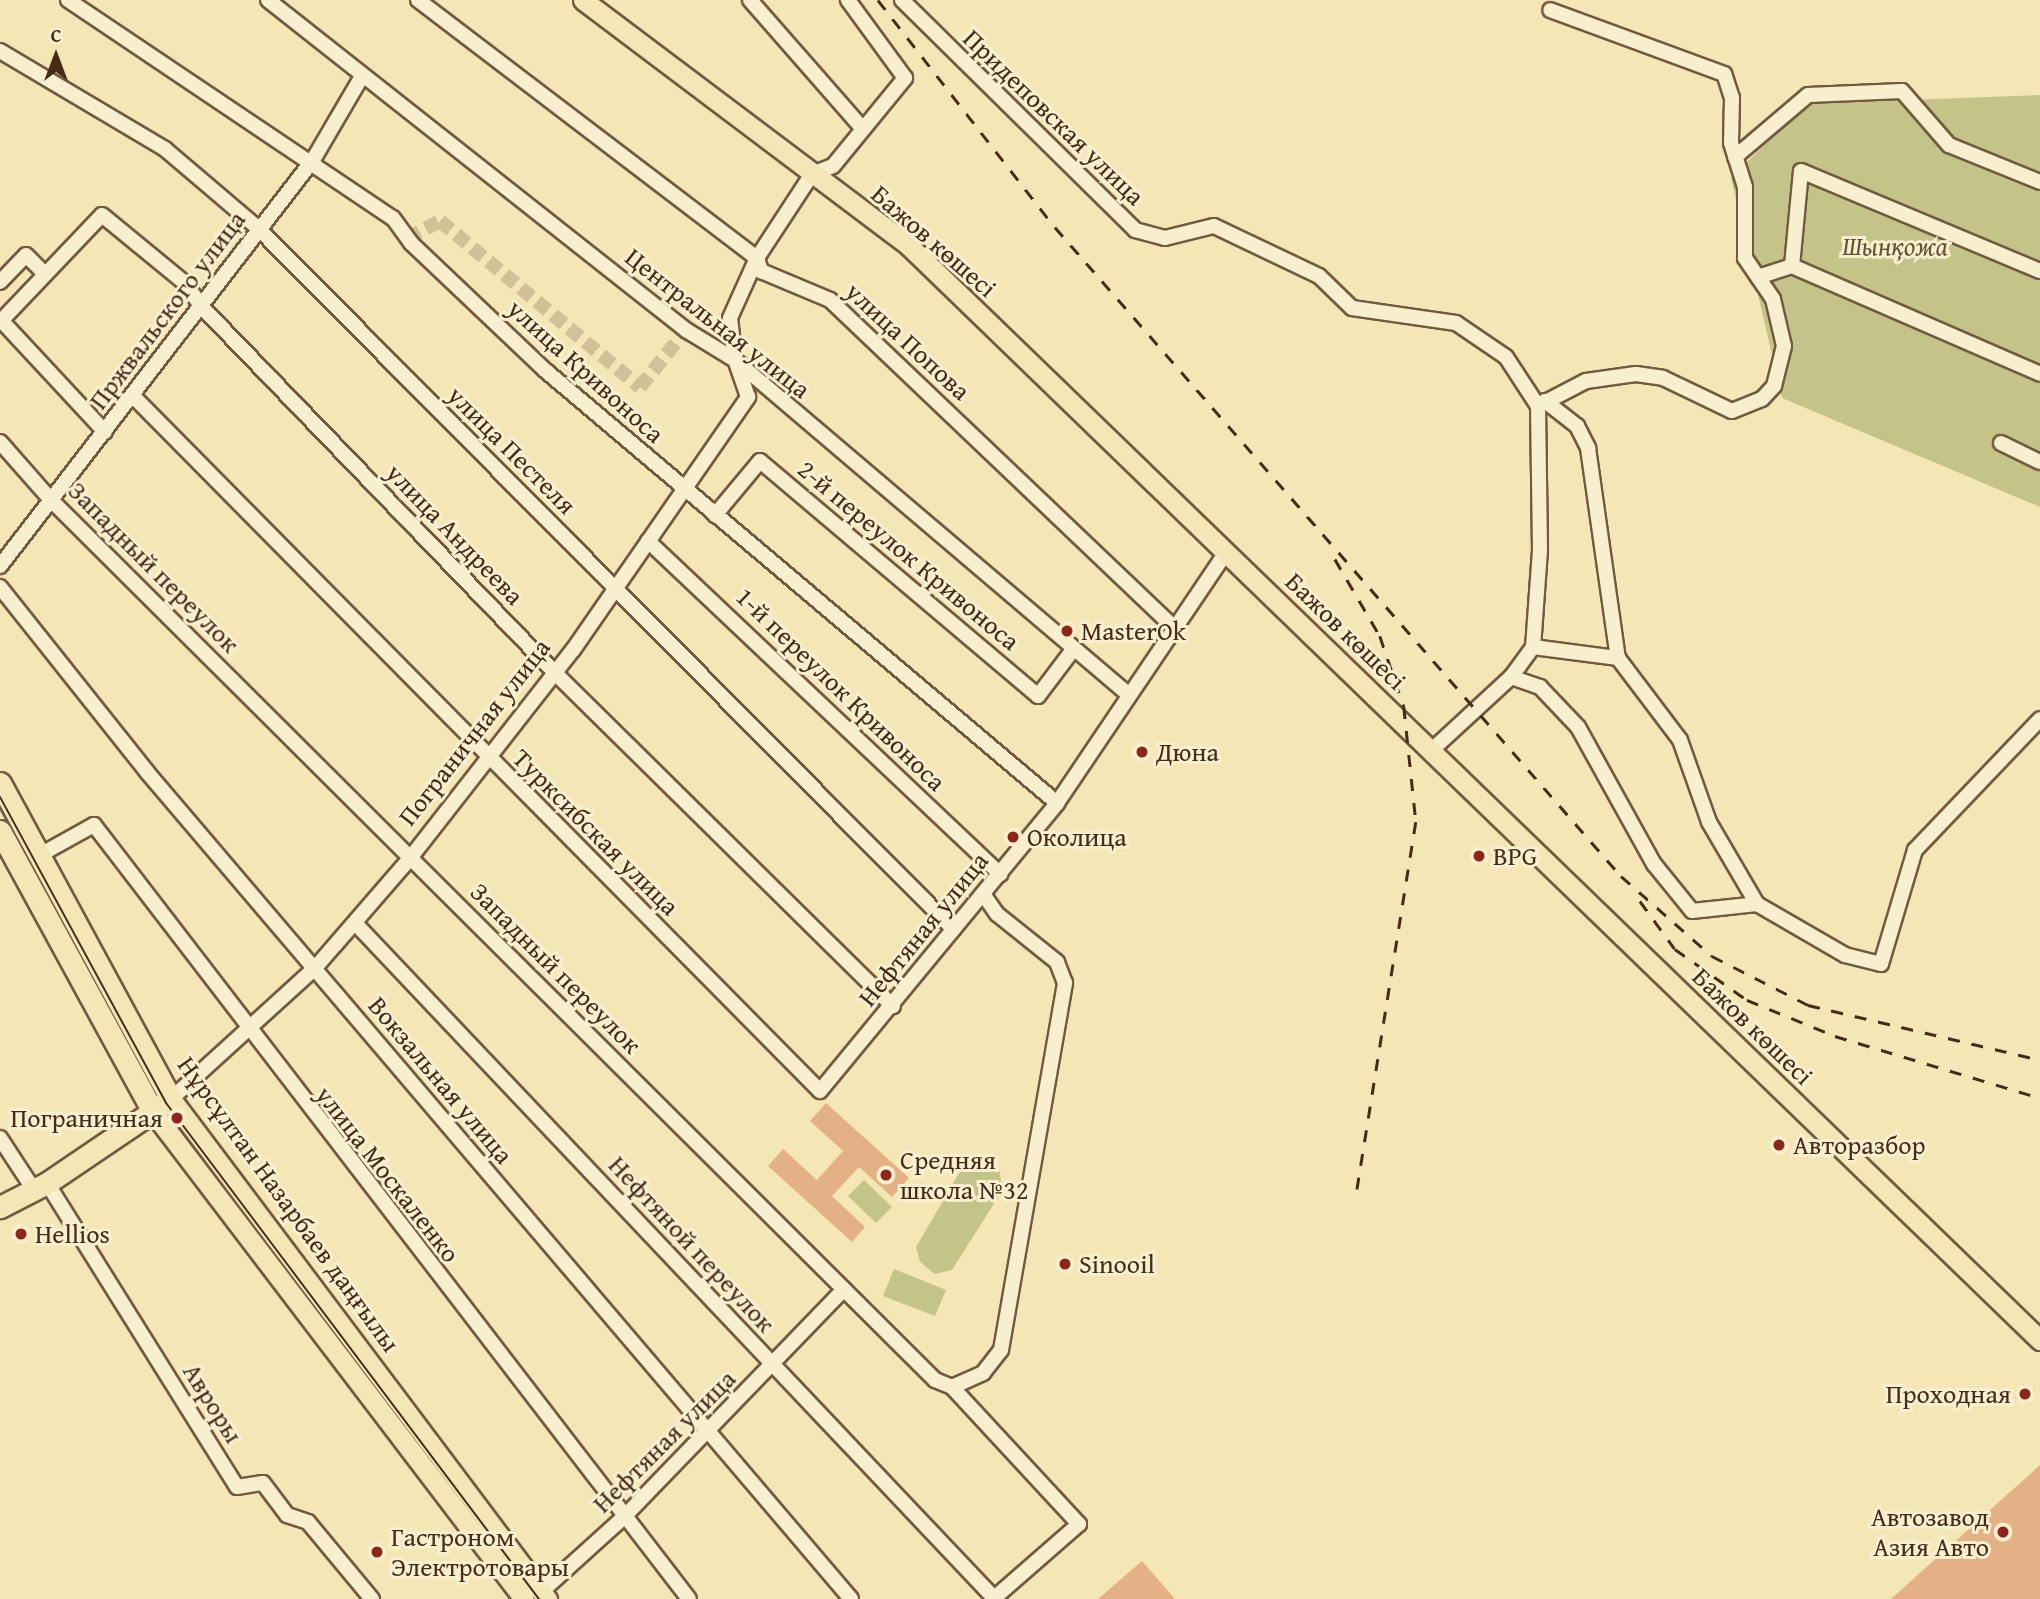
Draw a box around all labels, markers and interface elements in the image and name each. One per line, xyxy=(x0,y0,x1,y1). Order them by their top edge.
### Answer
north arrow xyxy=(21,21,91,91)
text: С xyxy=(51,21,61,49)
street label: Придеповская улица xyxy=(957,22,1151,212)
street label: Бажов көшесі xyxy=(865,178,1003,304)
street label: Пржвальского улица xyxy=(82,205,252,415)
park label: Шынқожа xyxy=(1842,230,1948,262)
street label: Центральная улица xyxy=(619,241,817,405)
street label: улица Попова xyxy=(839,275,977,407)
street label: улица Кривоноса xyxy=(501,293,671,449)
street label: улица Пестеля xyxy=(441,379,583,521)
street label: 2-й переулок Кривоноса xyxy=(792,453,1026,657)
street label: улица Андреева xyxy=(380,457,530,611)
street label: Западный переулок xyxy=(62,475,246,659)
street label: Бажов көшесі xyxy=(1279,566,1413,696)
street label: 1-й переулок Кривоноса xyxy=(730,581,952,797)
place label: MasterOk xyxy=(1081,615,1186,647)
marker: MasterOk xyxy=(1059,623,1075,639)
street label: Пограничная улица xyxy=(391,632,557,832)
place label: Дюна xyxy=(1156,736,1219,768)
street label: Турксибская улица xyxy=(506,742,686,922)
marker: Дюна xyxy=(1134,744,1150,760)
place label: Околица xyxy=(1027,821,1127,853)
marker: Околица xyxy=(1005,829,1021,845)
place label: BPG xyxy=(1493,840,1537,872)
street label: Нефтяная улица xyxy=(851,846,995,1012)
marker: BPG xyxy=(1471,848,1487,864)
street label: Западный переулок xyxy=(464,876,648,1060)
street label: Бажов көшесі xyxy=(1686,961,1820,1091)
street label: Вокзальная улица xyxy=(362,990,520,1170)
street label: Нұрсұлтан Назарбаев даңғылы xyxy=(171,1050,407,1358)
street label: улица Москаленко xyxy=(309,1079,467,1269)
place label: Пограничная xyxy=(10,1102,163,1134)
marker: Пограничная xyxy=(169,1110,185,1126)
place label: Авторазбор xyxy=(1793,1129,1926,1161)
marker: Авторазбор xyxy=(1771,1137,1787,1153)
place label: Средняя школа №32 xyxy=(900,1144,1029,1206)
street label: Нефтяной переулок xyxy=(602,1149,782,1339)
marker: Средняя школа №32 xyxy=(878,1167,894,1183)
place label: Hellios xyxy=(35,1218,110,1250)
marker: Hellios xyxy=(13,1226,29,1242)
place label: Sinooil xyxy=(1079,1248,1155,1280)
marker: Sinooil xyxy=(1057,1256,1073,1272)
street label: Авроры xyxy=(176,1357,250,1449)
street label: Нефтяная улица xyxy=(586,1363,742,1519)
place label: Проходная xyxy=(1886,1378,2011,1410)
marker: Проходная xyxy=(2017,1386,2033,1402)
place label: Автозавод Азия Авто xyxy=(1871,1501,1989,1562)
place label: Гастроном Электротовары xyxy=(391,1521,569,1582)
marker: Автозавод Азия Авто xyxy=(1995,1524,2011,1540)
marker: Гастроном Электротовары xyxy=(369,1544,385,1560)

